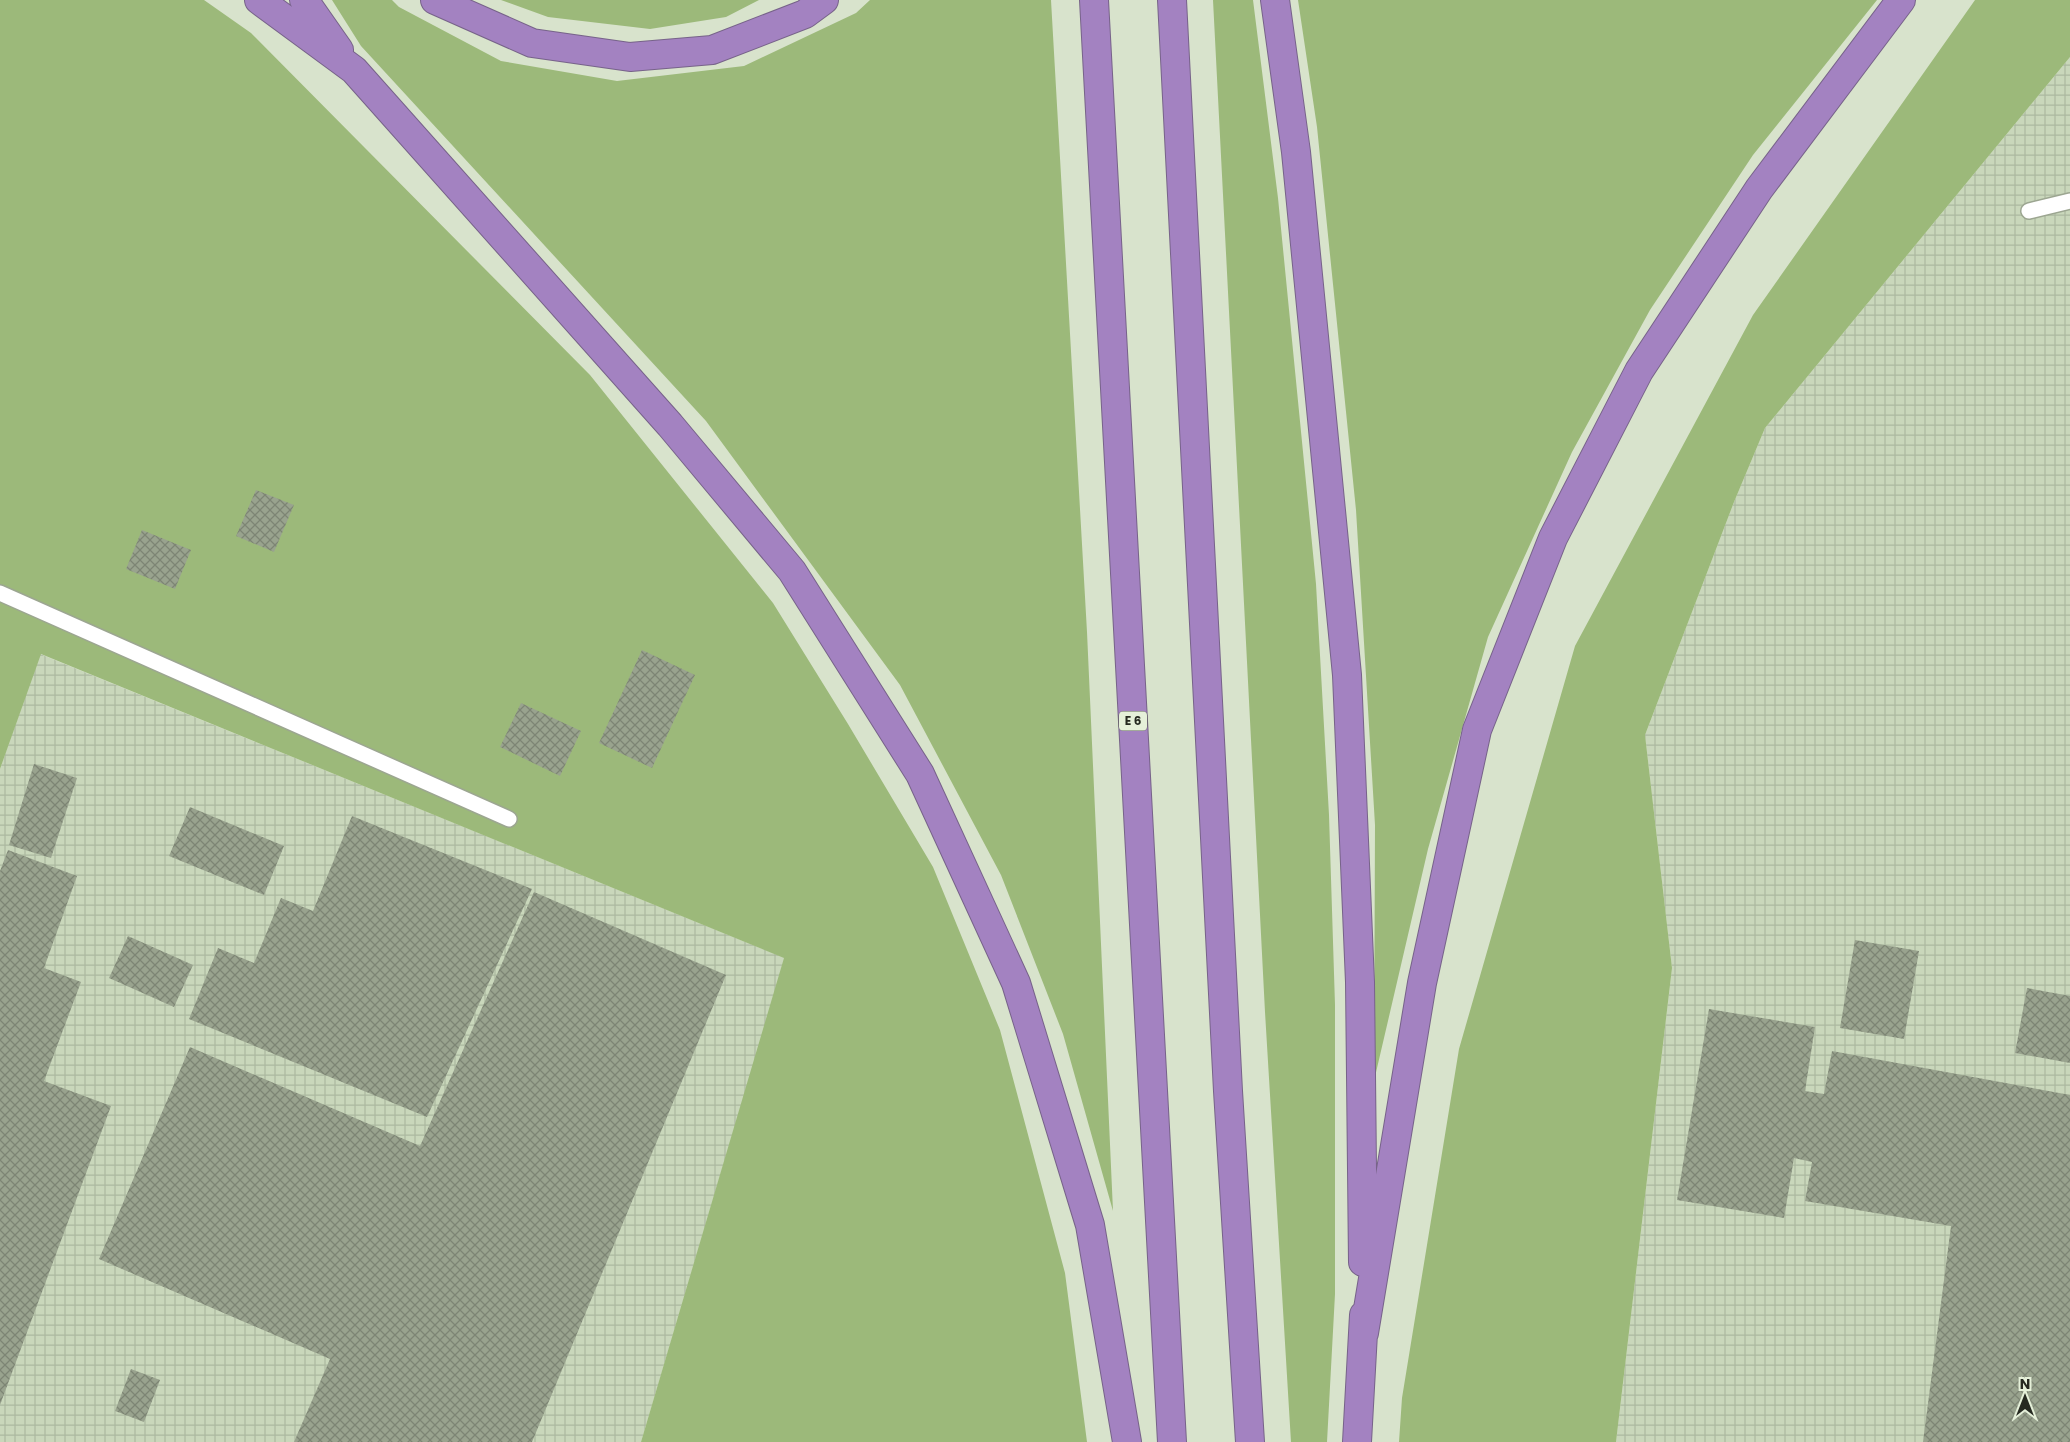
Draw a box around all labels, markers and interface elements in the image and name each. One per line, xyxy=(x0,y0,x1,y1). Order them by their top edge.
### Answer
road number: E 6 xyxy=(1119,711,1147,730)
north arrow xyxy=(2000,1372,2050,1422)
text: N xyxy=(2020,1374,2030,1394)

